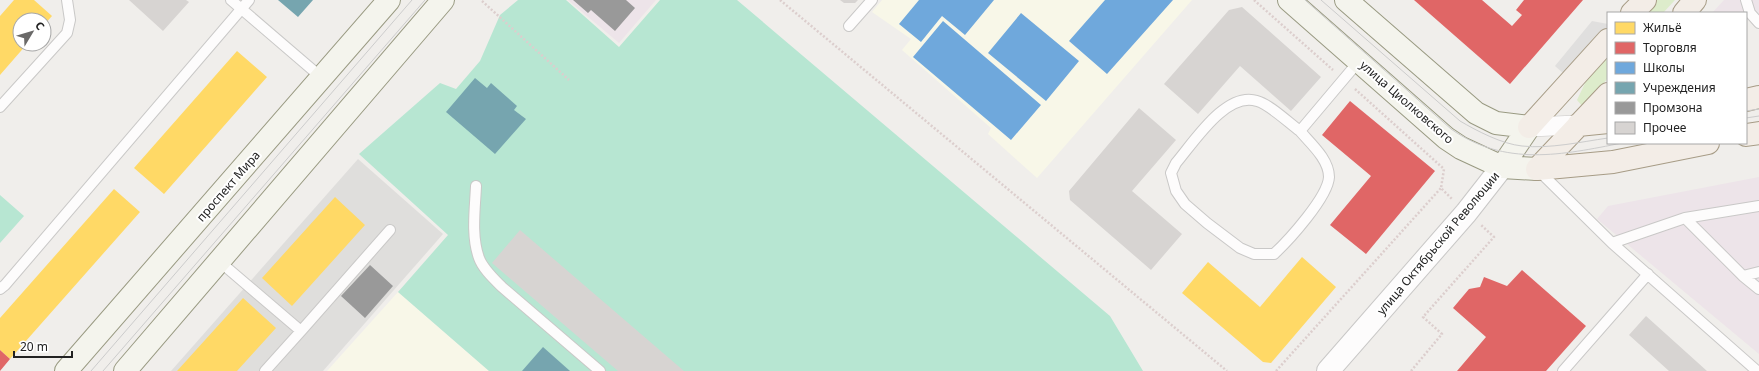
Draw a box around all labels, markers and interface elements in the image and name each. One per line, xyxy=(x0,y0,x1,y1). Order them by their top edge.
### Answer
north arrow xyxy=(12,12,52,52)
legend xyxy=(1607,12,1747,144)
text: С xyxy=(32,18,48,33)
text: Жильё xyxy=(1643,19,1682,36)
text: Торговля xyxy=(1643,39,1697,56)
street label: улица Циолковского xyxy=(1356,57,1458,147)
text: Школы xyxy=(1643,59,1685,76)
text: Учреждения xyxy=(1643,79,1716,96)
text: Промзона xyxy=(1643,99,1702,116)
text: Прочее xyxy=(1643,119,1687,136)
street label: проспект Мира xyxy=(192,147,264,225)
street label: улица Октябрьской Революции xyxy=(1373,168,1503,318)
scale bar xyxy=(14,333,72,359)
text: 20 m xyxy=(20,338,48,355)

